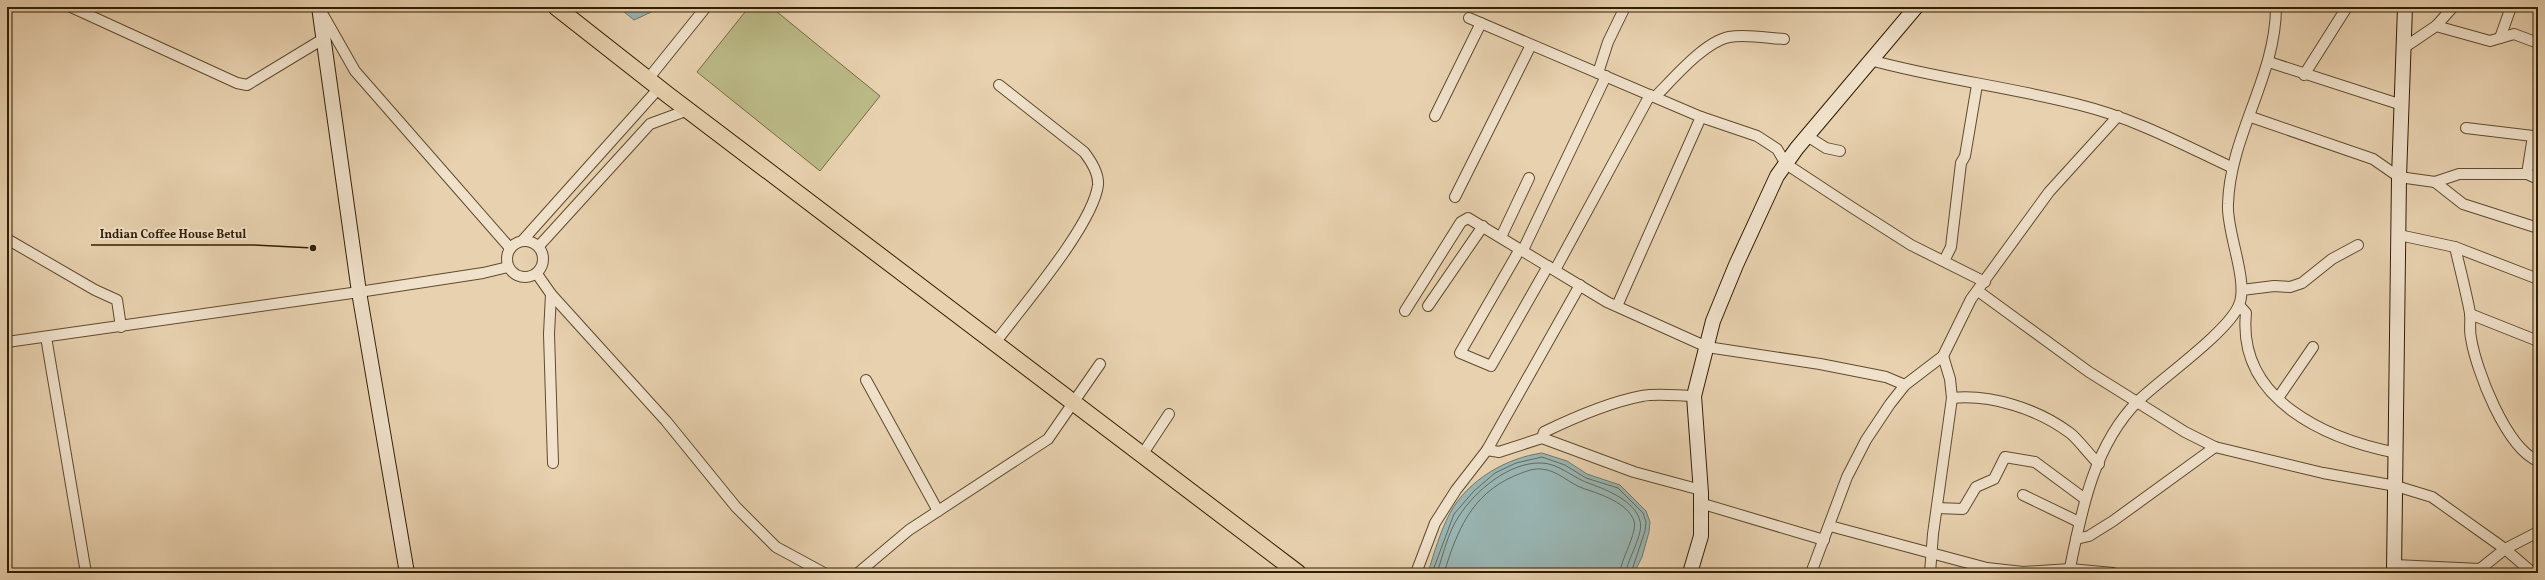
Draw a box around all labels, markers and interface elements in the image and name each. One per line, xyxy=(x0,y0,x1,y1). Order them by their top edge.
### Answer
callout: Indian Coffee House Betul xyxy=(91,221,254,245)
text: Indian Coffee House Betul xyxy=(100,227,246,243)

